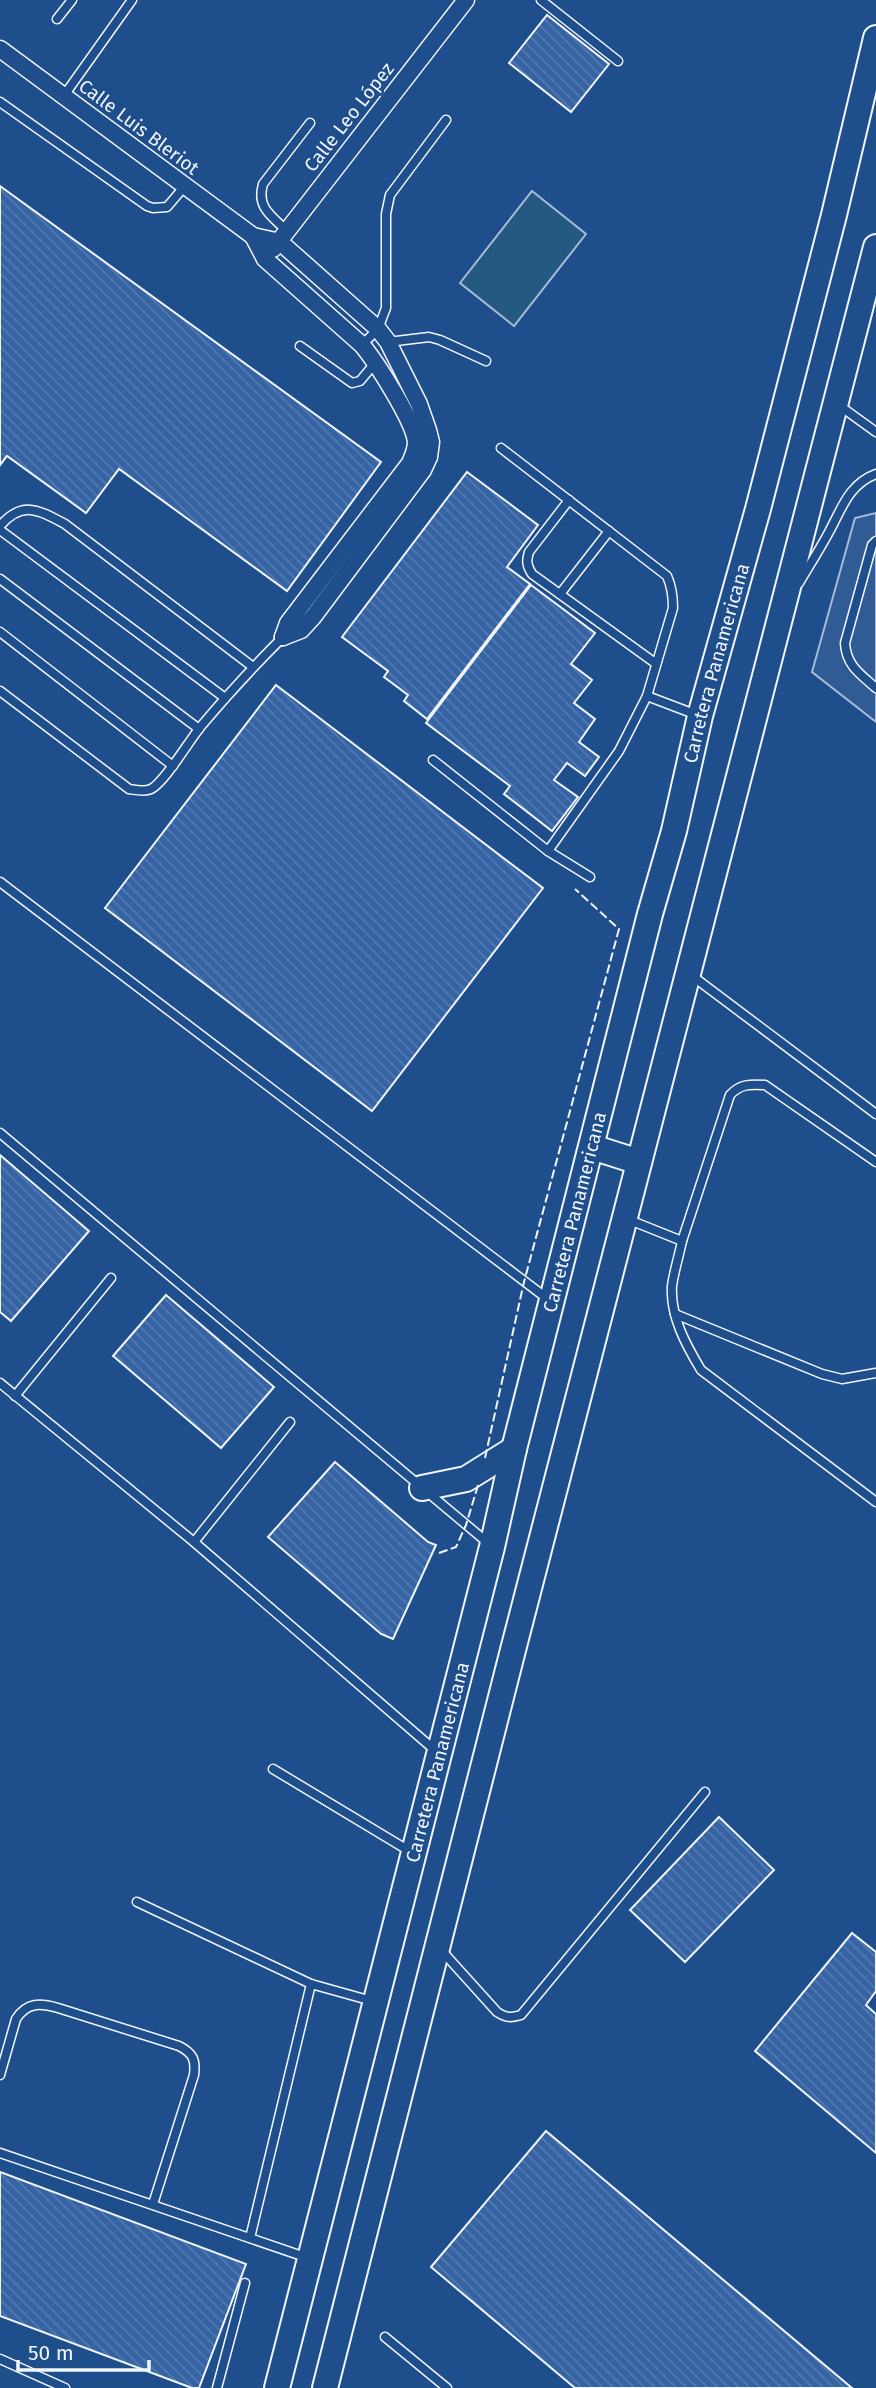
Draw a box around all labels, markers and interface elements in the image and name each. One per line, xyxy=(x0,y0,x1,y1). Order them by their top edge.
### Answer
street label: Calle Leo López xyxy=(299,58,399,176)
street label: Calle Luis Bleriot xyxy=(74,74,204,180)
street label: Carretera Panamericana xyxy=(678,560,754,765)
street label: Carretera Panamericana xyxy=(538,1109,611,1315)
street label: Carretera Panamericana xyxy=(400,1659,474,1865)
scale bar xyxy=(18,2328,149,2372)
text: 50 m xyxy=(28,2340,74,2366)

